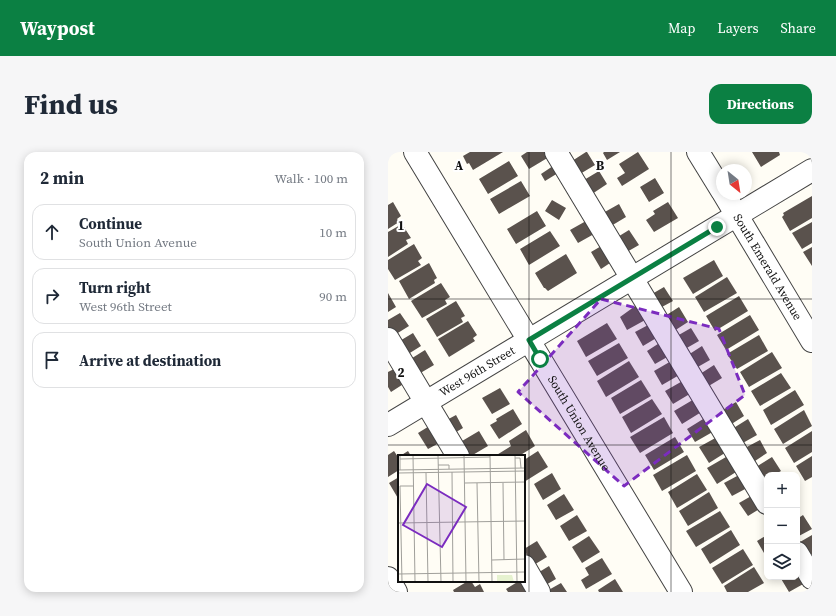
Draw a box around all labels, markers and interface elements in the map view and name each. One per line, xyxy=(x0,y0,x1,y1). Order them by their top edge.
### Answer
text: Waypost xyxy=(20,15,95,41)
text: Map xyxy=(668,18,695,38)
text: Layers xyxy=(717,18,759,38)
text: Share xyxy=(781,18,816,38)
button: Directions xyxy=(709,84,812,124)
text: Find us xyxy=(24,85,118,123)
text: A xyxy=(455,157,464,174)
text: B xyxy=(596,157,605,174)
north arrow xyxy=(716,164,752,200)
text: 2 min xyxy=(40,166,84,190)
text: Walk · 100 m xyxy=(275,170,348,187)
street label: South Emerald Avenue xyxy=(730,211,806,323)
text: Continue xyxy=(79,213,142,234)
text: 1 xyxy=(397,217,405,234)
route end xyxy=(708,218,726,236)
icon: ahead xyxy=(41,221,63,243)
text: 10 m xyxy=(319,224,347,241)
text: South Union Avenue xyxy=(79,234,197,251)
text: Turn right xyxy=(79,277,151,298)
icon: right xyxy=(41,285,63,307)
text: 90 m xyxy=(319,288,347,305)
text: West 96th Street xyxy=(79,298,172,315)
street label: West 96th Street xyxy=(436,342,518,400)
icon: arrive xyxy=(41,349,63,371)
text: Arrive at destination xyxy=(79,350,221,371)
route start xyxy=(531,350,549,368)
text: 2 xyxy=(397,364,405,381)
street label: South Union Avenue xyxy=(544,373,614,474)
inset map xyxy=(398,455,525,582)
map controls xyxy=(764,472,800,580)
button: + xyxy=(764,472,800,508)
button: − xyxy=(764,508,800,544)
button: layers xyxy=(764,544,800,580)

